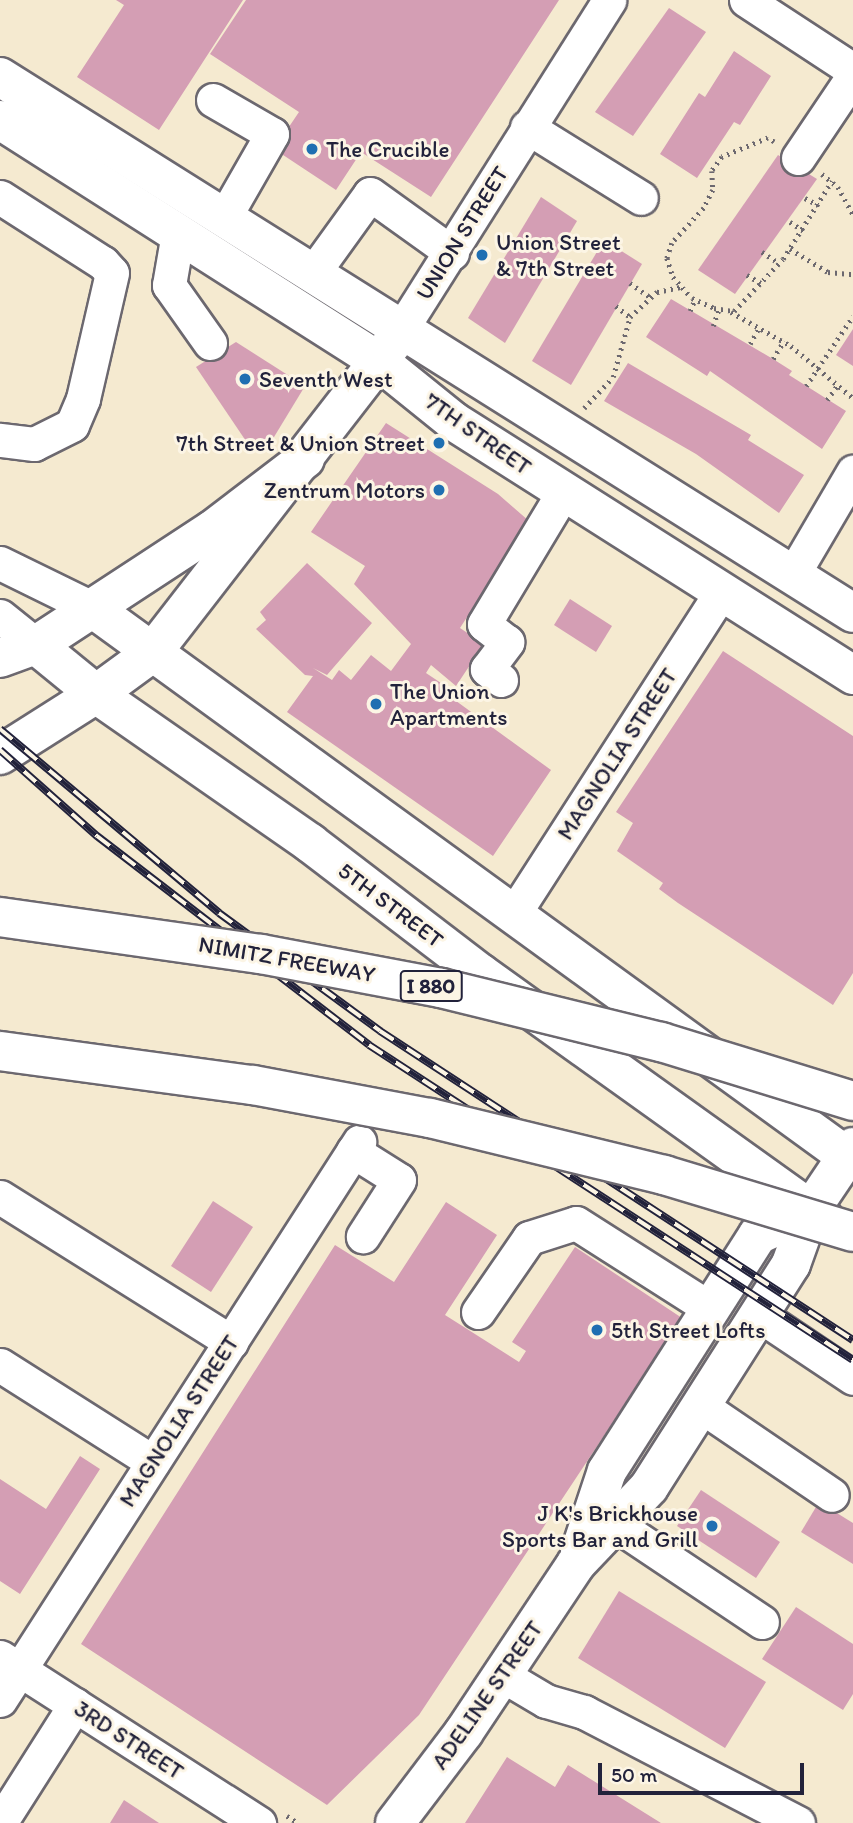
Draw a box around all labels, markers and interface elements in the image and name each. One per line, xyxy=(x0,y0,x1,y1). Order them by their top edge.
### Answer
place label: The Crucible xyxy=(326,135,450,163)
marker: The Crucible xyxy=(304,141,320,157)
street label: UNION STREET xyxy=(410,161,514,305)
place label: Union Street & 7th Street xyxy=(496,228,620,282)
marker: Union Street & 7th Street xyxy=(474,247,490,263)
place label: Seventh West xyxy=(259,365,392,393)
marker: Seventh West xyxy=(237,371,253,387)
street label: 7TH STREET xyxy=(419,387,537,481)
place label: 7th Street & Union Street xyxy=(178,429,425,457)
marker: 7th Street & Union Street xyxy=(431,435,447,451)
place label: Zentrum Motors xyxy=(264,476,425,504)
marker: Zentrum Motors xyxy=(431,482,447,498)
street label: MAGNOLIA STREET xyxy=(551,663,683,845)
place label: The Union Apartments xyxy=(390,677,508,731)
marker: The Union Apartments xyxy=(368,696,384,712)
street label: 5TH STREET xyxy=(333,857,449,953)
street label: NIMITZ FREEWAY xyxy=(197,930,377,988)
road number: I 880 xyxy=(400,968,462,1004)
place label: 5th Street Lofts xyxy=(611,1316,765,1344)
marker: 5th Street Lofts xyxy=(589,1322,605,1338)
street label: MAGNOLIA STREET xyxy=(113,1330,245,1512)
place label: J K's Brickhouse Sports Bar and Grill xyxy=(501,1499,698,1553)
marker: J K's Brickhouse Sports Bar and Grill xyxy=(704,1518,720,1534)
street label: ADELINE STREET xyxy=(426,1615,548,1775)
street label: 3RD STREET xyxy=(69,1694,189,1786)
scale bar xyxy=(601,1750,808,1794)
text: 50 m xyxy=(611,1762,657,1787)

